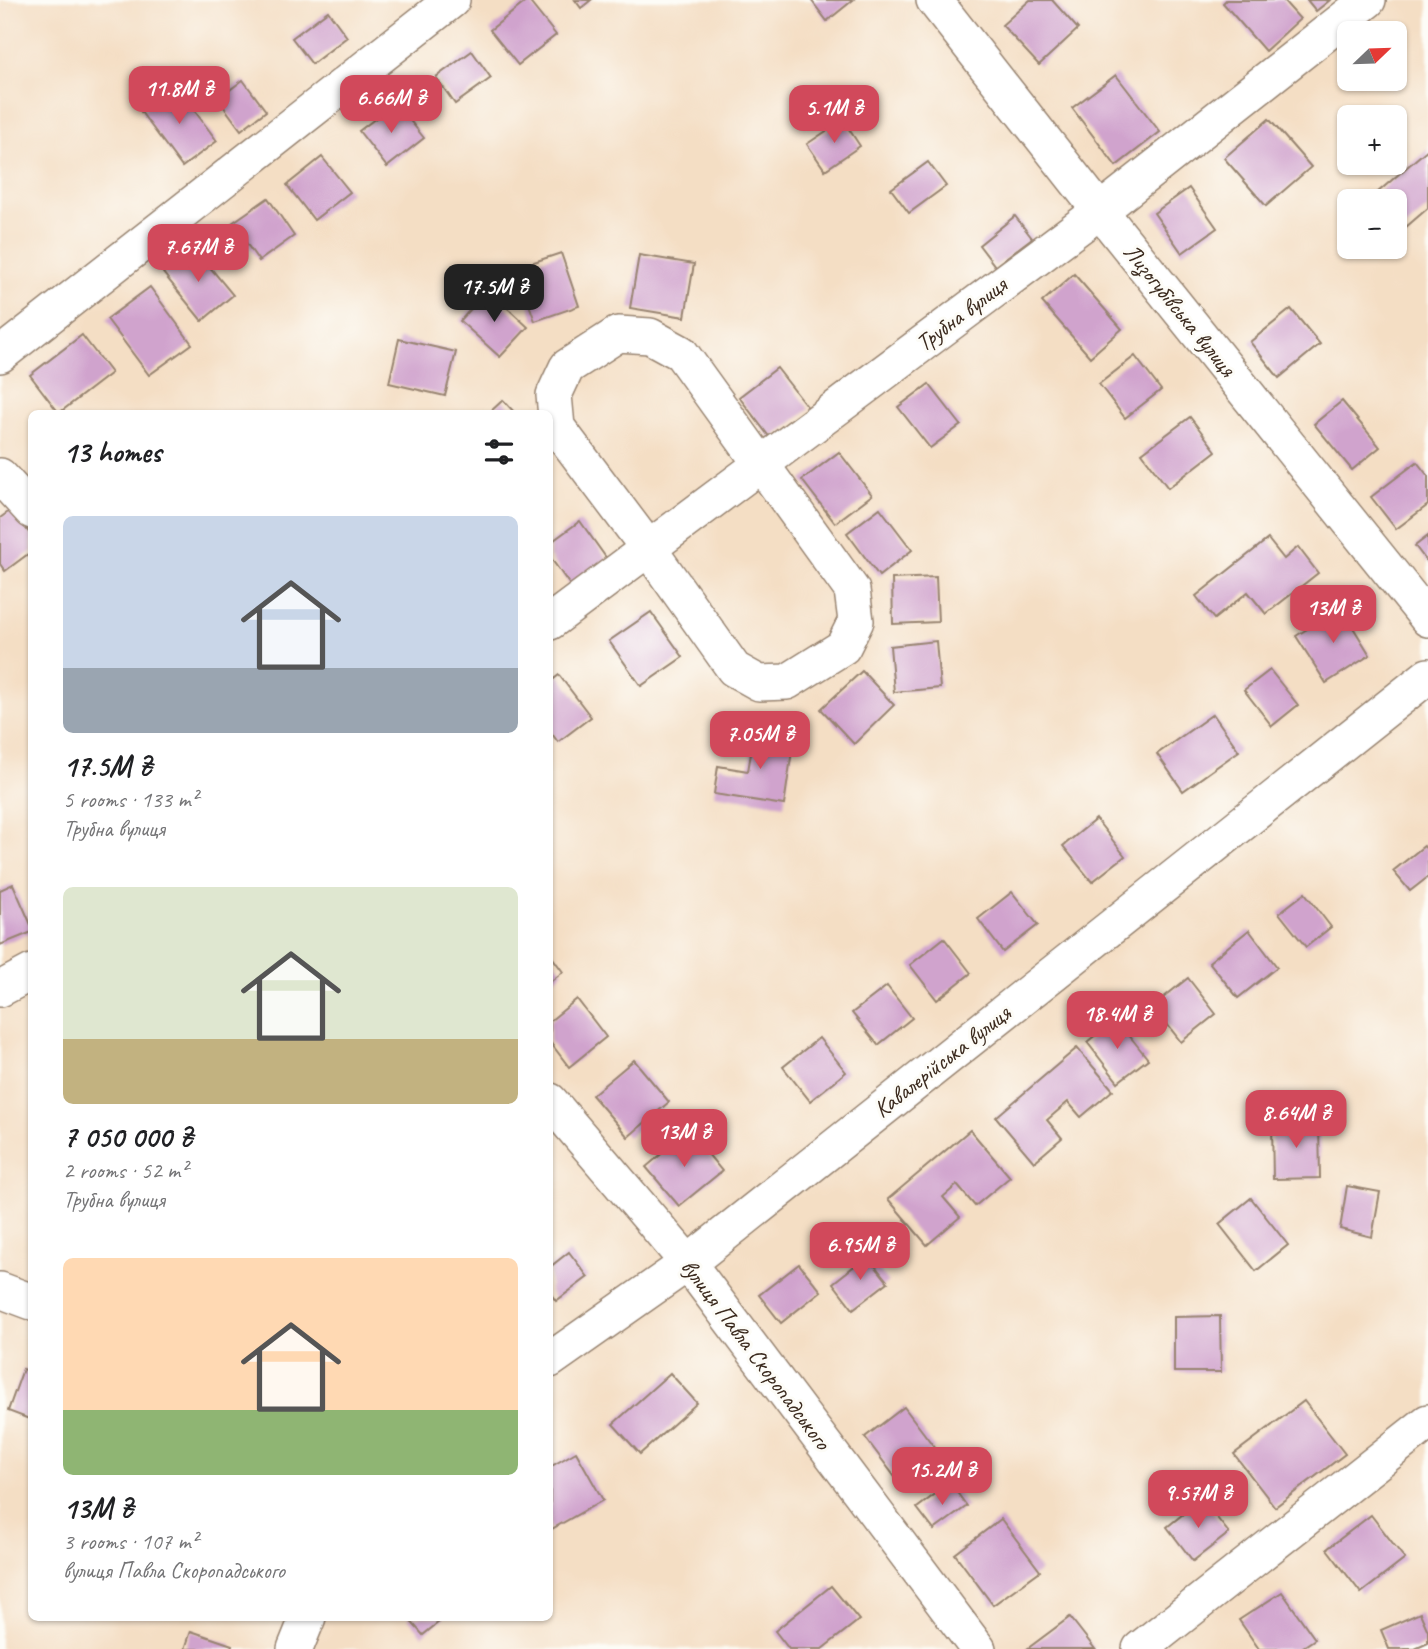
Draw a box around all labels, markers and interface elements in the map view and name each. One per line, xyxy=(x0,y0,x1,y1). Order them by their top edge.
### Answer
north arrow xyxy=(1337,21,1407,91)
map controls xyxy=(1337,21,1407,259)
pin: 11.8M ₴ xyxy=(114,66,244,126)
text: 11.8M ₴ xyxy=(145,74,213,103)
pin: 6.66M ₴ xyxy=(326,76,456,135)
text: 6.66M ₴ xyxy=(356,83,426,112)
pin: 5.1M ₴ xyxy=(777,86,891,145)
text: 5.1M ₴ xyxy=(805,93,863,122)
button: + xyxy=(1337,105,1407,175)
button: − xyxy=(1337,189,1407,259)
pin: 7.67M ₴ xyxy=(133,224,263,284)
text: 7.67M ₴ xyxy=(164,232,232,261)
street label: Лизогубівська вулиця xyxy=(1116,237,1244,384)
pin: 17.5M ₴ xyxy=(429,264,559,324)
street label: Трубна вулиця xyxy=(910,269,1014,358)
text: 17.5M ₴ xyxy=(460,272,528,301)
text: 13 homes xyxy=(63,433,161,471)
icon: filters xyxy=(480,433,518,471)
icon: home xyxy=(228,562,354,688)
pin: 13M ₴ xyxy=(1284,586,1382,645)
text: 13M ₴ xyxy=(1306,593,1360,622)
pin: 7.05M ₴ xyxy=(695,712,825,771)
text: 7.05M ₴ xyxy=(726,719,794,748)
text: 17.5M ₴ xyxy=(63,747,152,785)
text: 5 rooms · 133 m² xyxy=(63,785,198,814)
text: Трубна вулиця xyxy=(63,814,165,843)
icon: home xyxy=(228,933,354,1059)
pin: 18.4M ₴ xyxy=(1052,992,1182,1051)
street label: Кавалерійська вулиця xyxy=(867,997,1018,1124)
text: 18.4M ₴ xyxy=(1083,999,1151,1028)
pin: 8.64M ₴ xyxy=(1231,1090,1361,1150)
text: 8.64M ₴ xyxy=(1262,1098,1330,1127)
pin: 13M ₴ xyxy=(635,1110,733,1169)
text: 13M ₴ xyxy=(657,1117,711,1146)
text: 7 050 000 ₴ xyxy=(63,1118,192,1156)
text: 2 rooms · 52 m² xyxy=(63,1156,187,1185)
text: Трубна вулиця xyxy=(63,1185,165,1214)
pin: 6.95M ₴ xyxy=(795,1222,925,1282)
text: 6.95M ₴ xyxy=(826,1230,894,1259)
street label: вулиця Павла Скоропадського xyxy=(674,1253,839,1457)
icon: home xyxy=(228,1304,354,1430)
pin: 15.2M ₴ xyxy=(877,1448,1007,1507)
text: 15.2M ₴ xyxy=(908,1455,976,1484)
pin: 9.57M ₴ xyxy=(1133,1470,1263,1530)
text: 9.57M ₴ xyxy=(1164,1478,1232,1507)
text: 13M ₴ xyxy=(63,1489,133,1527)
text: 3 rooms · 107 m² xyxy=(63,1527,198,1556)
text: вулиця Павла Скоропадського xyxy=(63,1556,285,1585)

